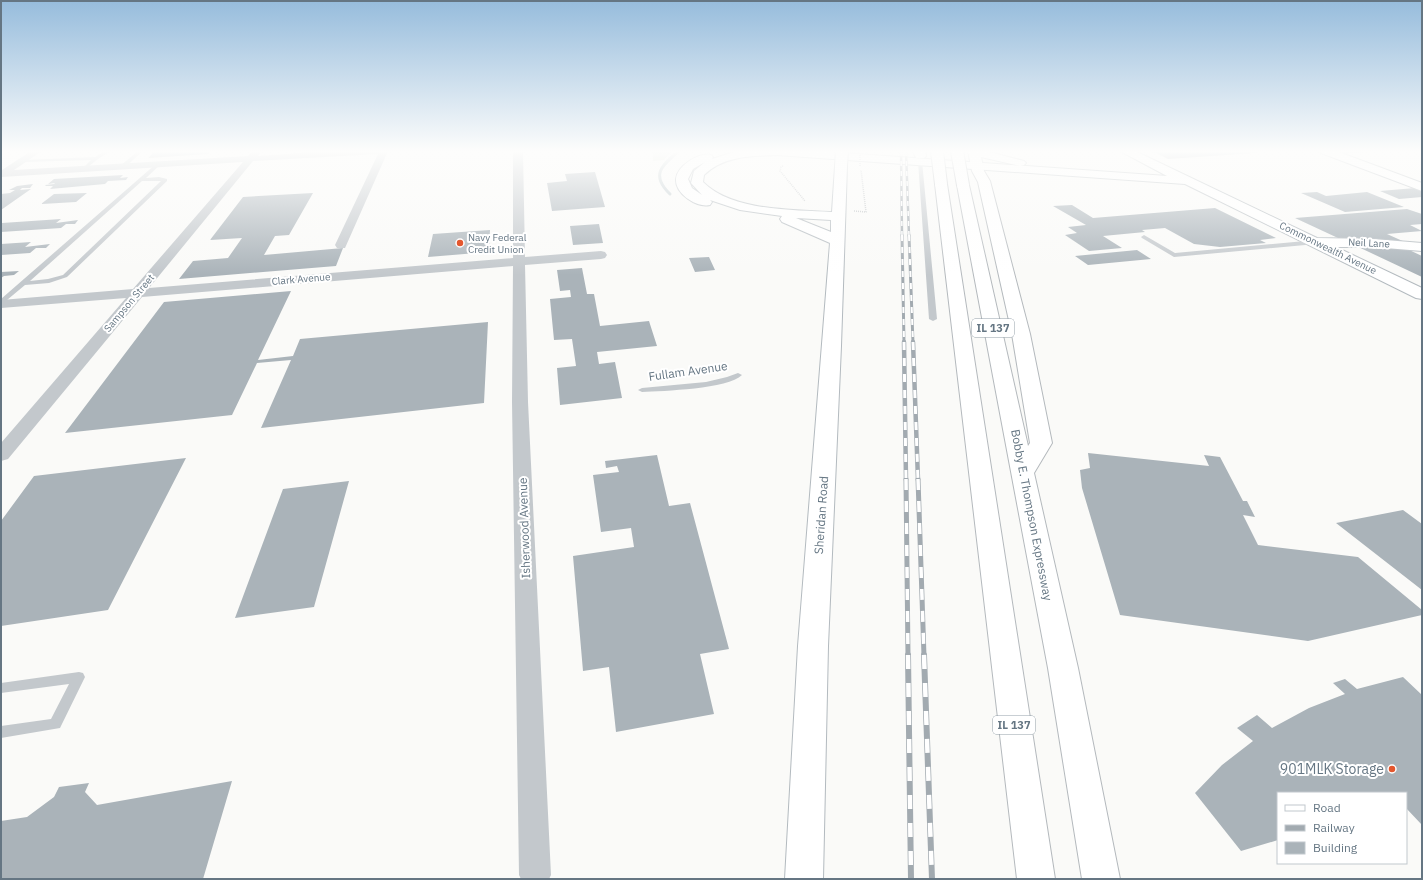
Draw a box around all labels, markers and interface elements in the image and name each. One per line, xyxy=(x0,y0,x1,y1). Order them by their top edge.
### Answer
street label: Commonwealth Avenue xyxy=(1277,219,1379,277)
place label: Navy Federal Credit Union xyxy=(468,231,527,256)
street label: Neil Lane xyxy=(1348,235,1391,251)
marker: Navy Federal Credit Union xyxy=(455,238,465,248)
street label: Clark Avenue xyxy=(271,270,331,288)
street label: Sampson Street xyxy=(101,271,157,335)
road number: IL 137 xyxy=(972,319,1014,337)
street label: Fullam Avenue xyxy=(648,358,729,384)
street label: Bobby E. Thompson Expressway xyxy=(1008,428,1056,602)
street label: Sheridan Road xyxy=(811,475,831,555)
street label: Isherwood Avenue xyxy=(515,477,533,579)
road number: IL 137 xyxy=(993,716,1035,734)
place label: 901MLK Storage xyxy=(1280,760,1384,778)
marker: 901MLK Storage xyxy=(1387,764,1397,774)
legend xyxy=(1277,792,1407,864)
text: Road xyxy=(1313,800,1341,815)
text: Railway xyxy=(1313,820,1355,835)
text: Building xyxy=(1313,840,1358,855)

